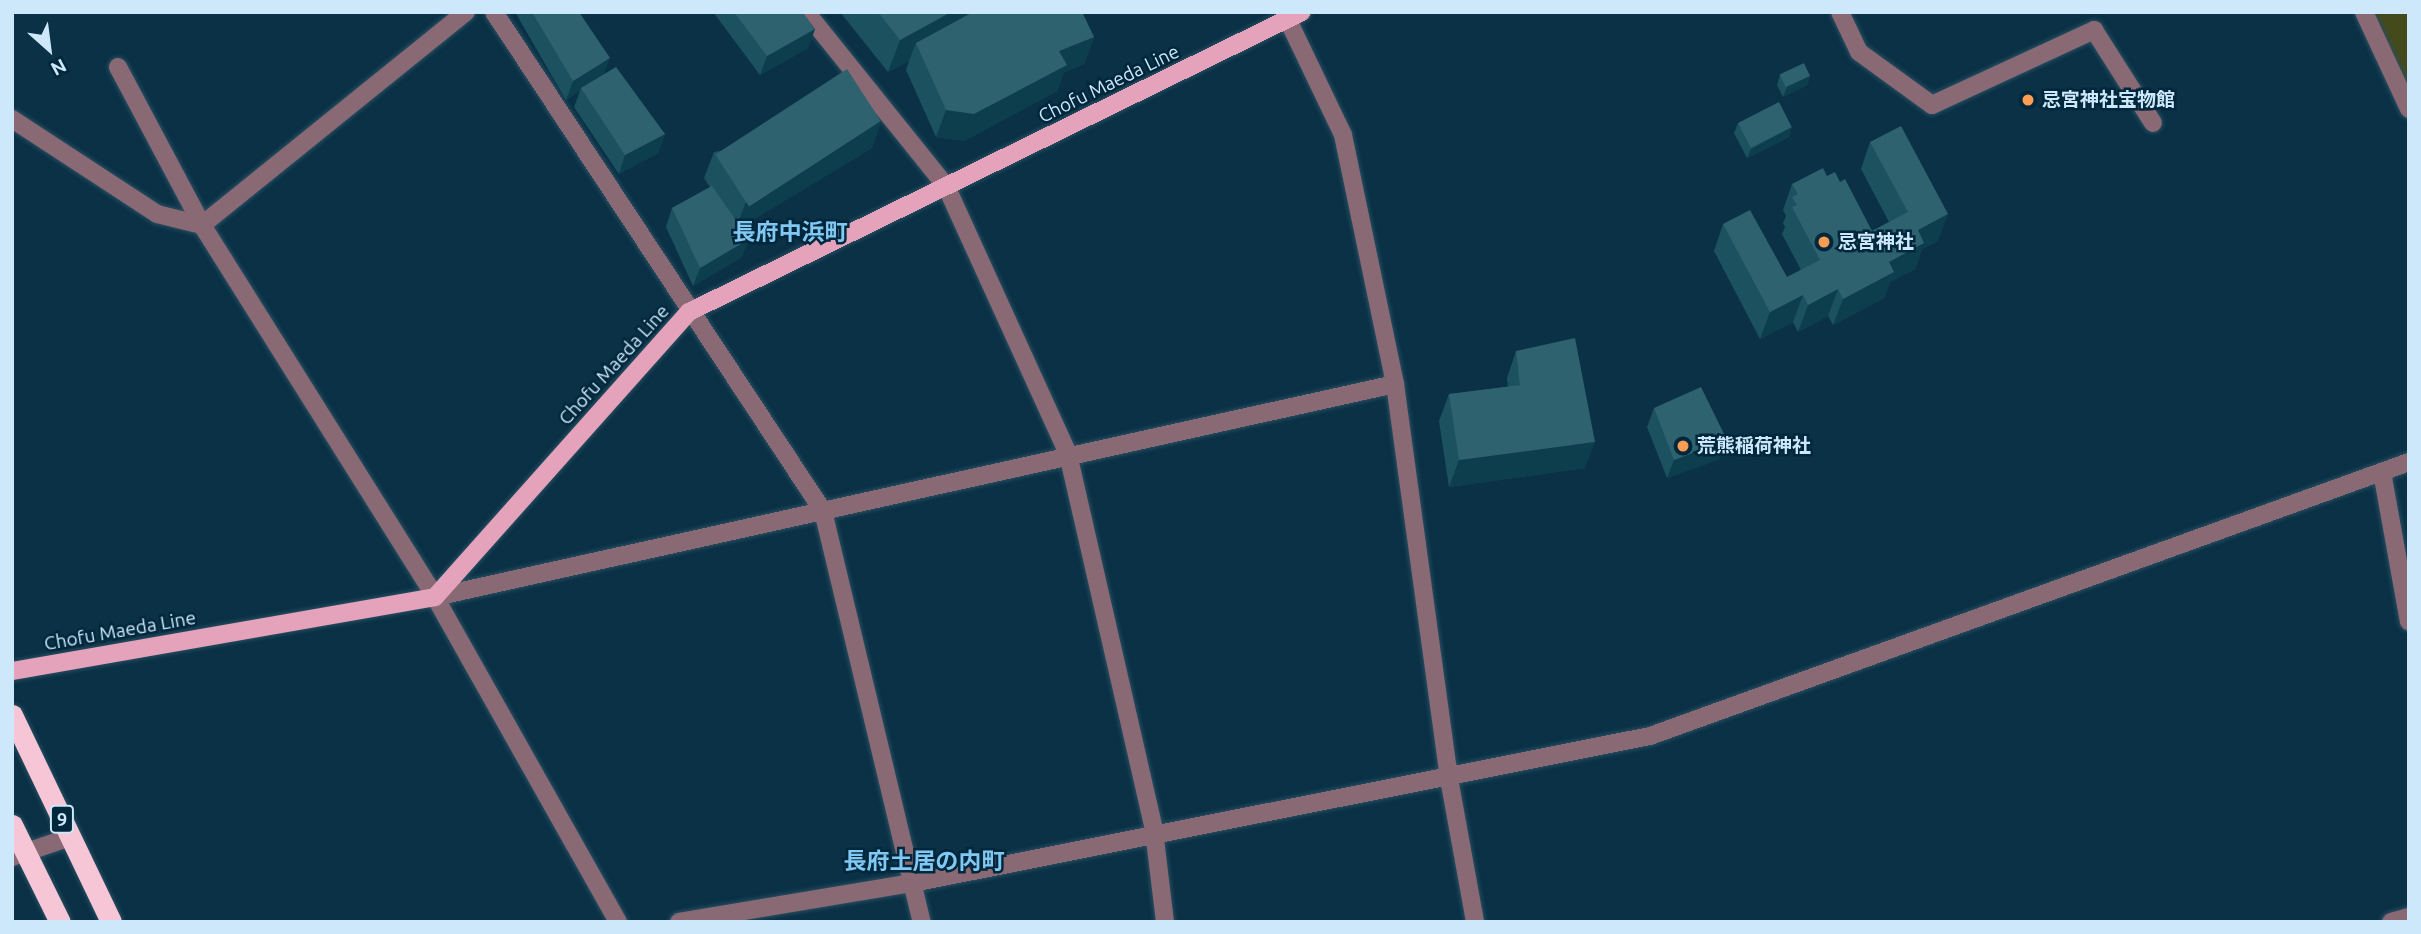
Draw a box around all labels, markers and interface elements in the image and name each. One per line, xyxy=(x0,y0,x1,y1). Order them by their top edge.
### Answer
north arrow xyxy=(14,14,84,84)
street label: Chofu Maeda Line xyxy=(1035,40,1183,128)
text: N xyxy=(47,54,70,81)
place label: 忌宮神社宝物館 xyxy=(2042,89,2175,111)
marker: 忌宮神社宝物館 xyxy=(2020,92,2036,108)
district label: 長府中浜町 xyxy=(733,218,847,246)
place label: 忌宮神社 xyxy=(1838,231,1914,253)
marker: 忌宮神社 xyxy=(1816,234,1832,250)
street label: Chofu Maeda Line xyxy=(554,300,674,430)
place label: 荒熊稲荷神社 xyxy=(1697,435,1811,457)
marker: 荒熊稲荷神社 xyxy=(1675,438,1691,454)
street label: Chofu Maeda Line xyxy=(42,606,198,656)
road number: 9 xyxy=(50,804,74,834)
district label: 長府土居の内町 xyxy=(844,847,1004,875)

